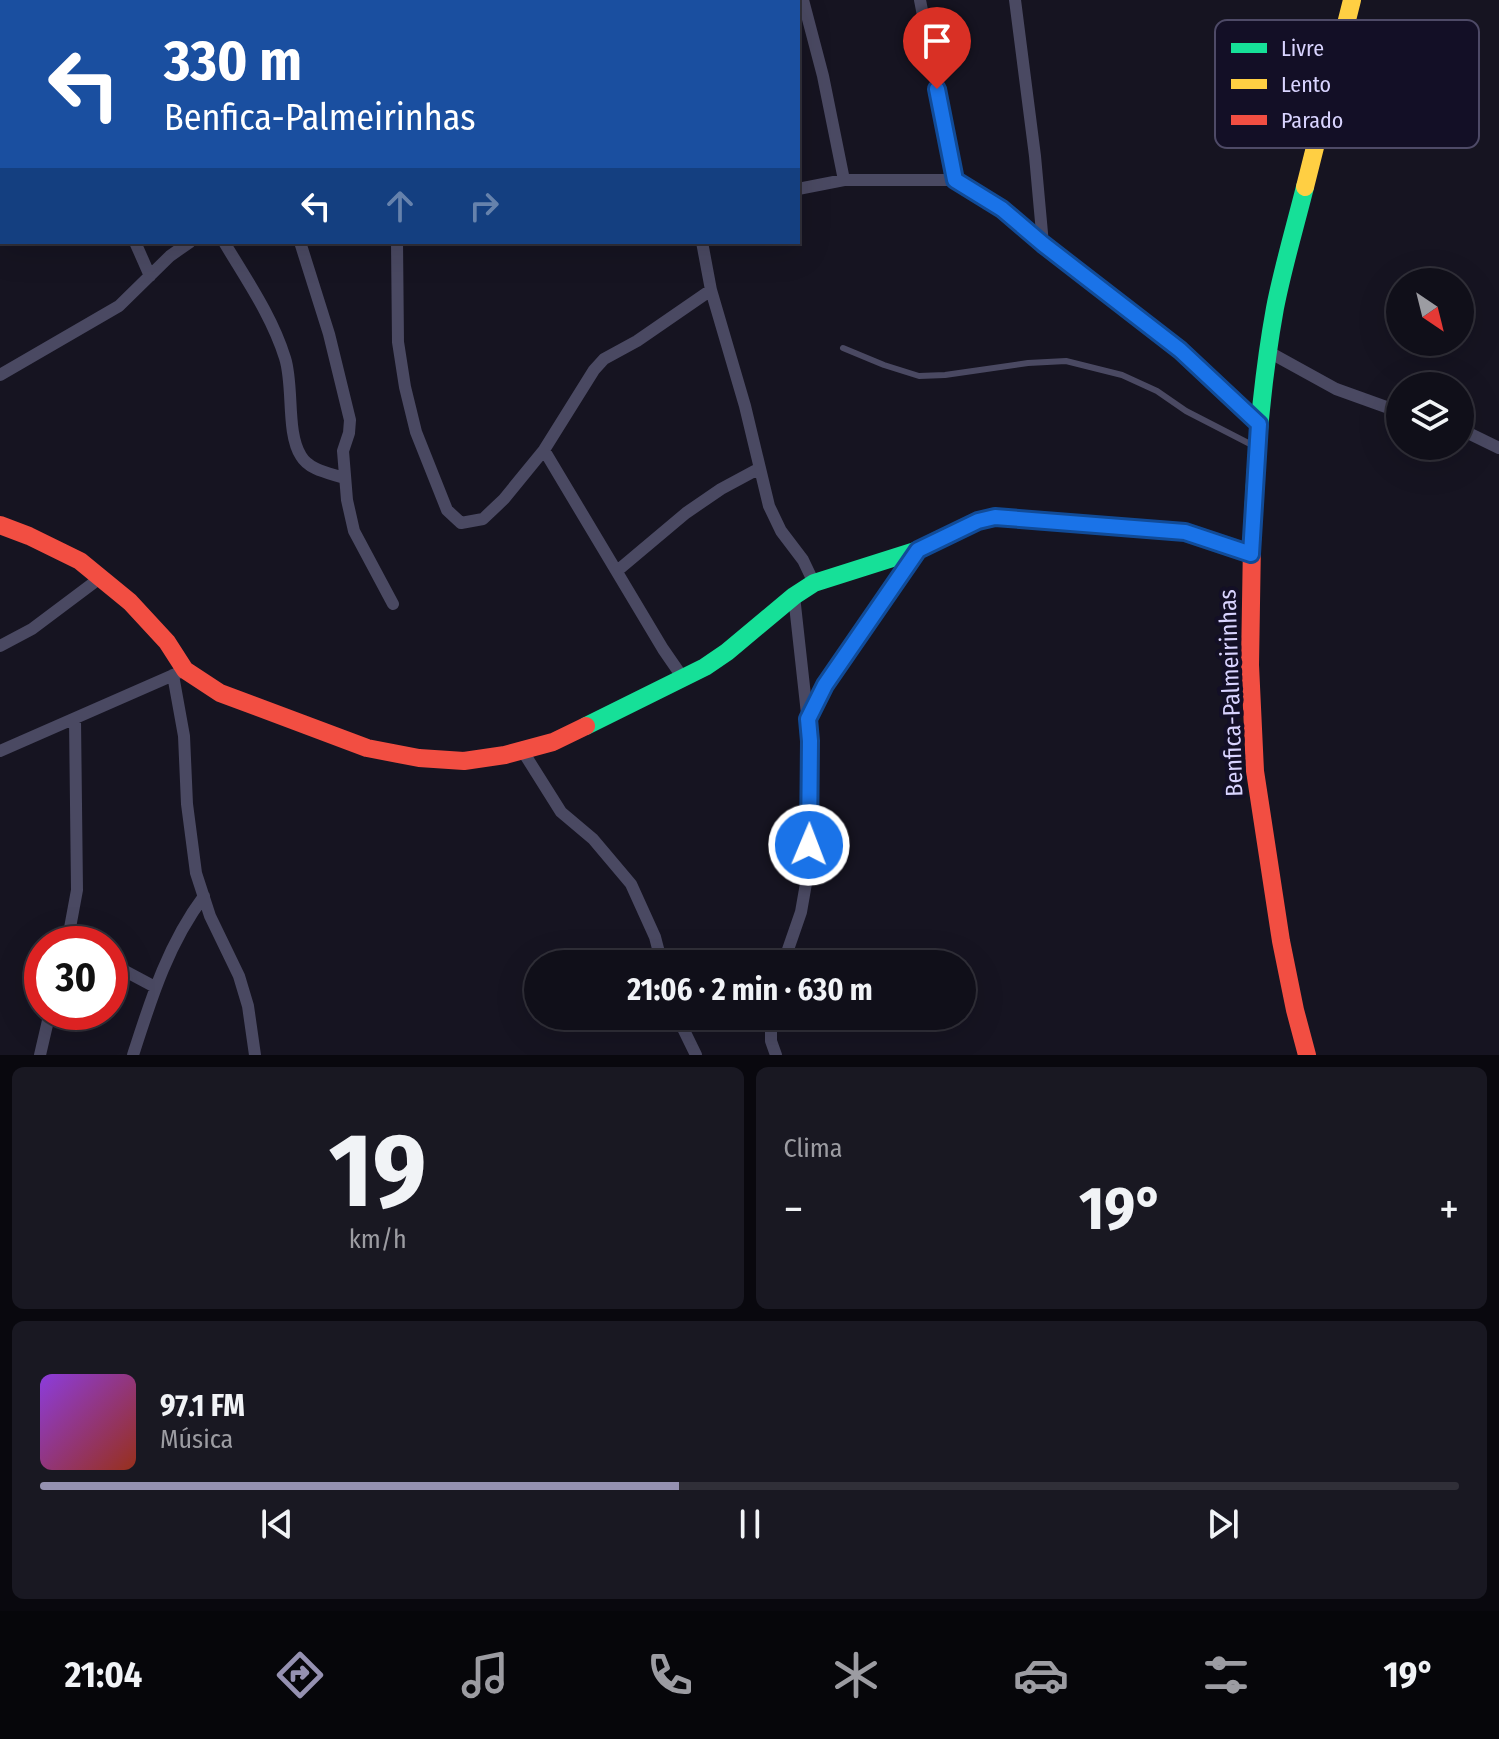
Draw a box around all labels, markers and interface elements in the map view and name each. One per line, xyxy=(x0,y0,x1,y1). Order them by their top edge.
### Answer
pin xyxy=(903,7,971,89)
icon: arrive xyxy=(915,19,959,63)
legend xyxy=(1215,20,1479,148)
text: 330 m xyxy=(164,28,302,95)
icon: left xyxy=(32,32,136,136)
text: Livre xyxy=(1281,35,1324,62)
text: Lento xyxy=(1281,71,1331,98)
text: Benfica-Palmeirinhas xyxy=(164,96,476,140)
text: Parado xyxy=(1281,107,1343,134)
icon: left xyxy=(294,184,338,228)
icon: ahead xyxy=(378,184,422,228)
icon: right xyxy=(462,184,506,228)
north arrow xyxy=(1386,268,1474,356)
map controls xyxy=(1386,268,1474,460)
button: layers xyxy=(1386,372,1474,460)
street label: Benfica-Palmeirinhas xyxy=(1213,589,1249,797)
position arrow xyxy=(767,803,851,887)
speed limit sign: 30 xyxy=(24,926,128,1030)
text: 21:06 · 2 min · 630 m xyxy=(627,972,873,1008)
text: 19 xyxy=(329,1109,427,1234)
text: Clima xyxy=(784,1133,843,1164)
text: 19° xyxy=(1079,1173,1163,1245)
text: − xyxy=(784,1183,803,1236)
text: + xyxy=(1439,1183,1459,1236)
text: km/h xyxy=(349,1224,407,1255)
text: 97.1 FM xyxy=(160,1388,245,1424)
text: Música xyxy=(160,1424,233,1455)
icon: previous xyxy=(255,1502,299,1546)
icon: pause xyxy=(728,1502,772,1546)
icon: next xyxy=(1201,1502,1245,1546)
icon: directions xyxy=(272,1647,328,1703)
icon: music xyxy=(457,1647,513,1703)
icon: phone xyxy=(642,1647,698,1703)
icon: climate xyxy=(828,1647,884,1703)
icon: car xyxy=(1013,1647,1069,1703)
icon: filters xyxy=(1198,1647,1254,1703)
text: 21:04 xyxy=(65,1653,142,1697)
text: 19° xyxy=(1384,1653,1434,1697)

